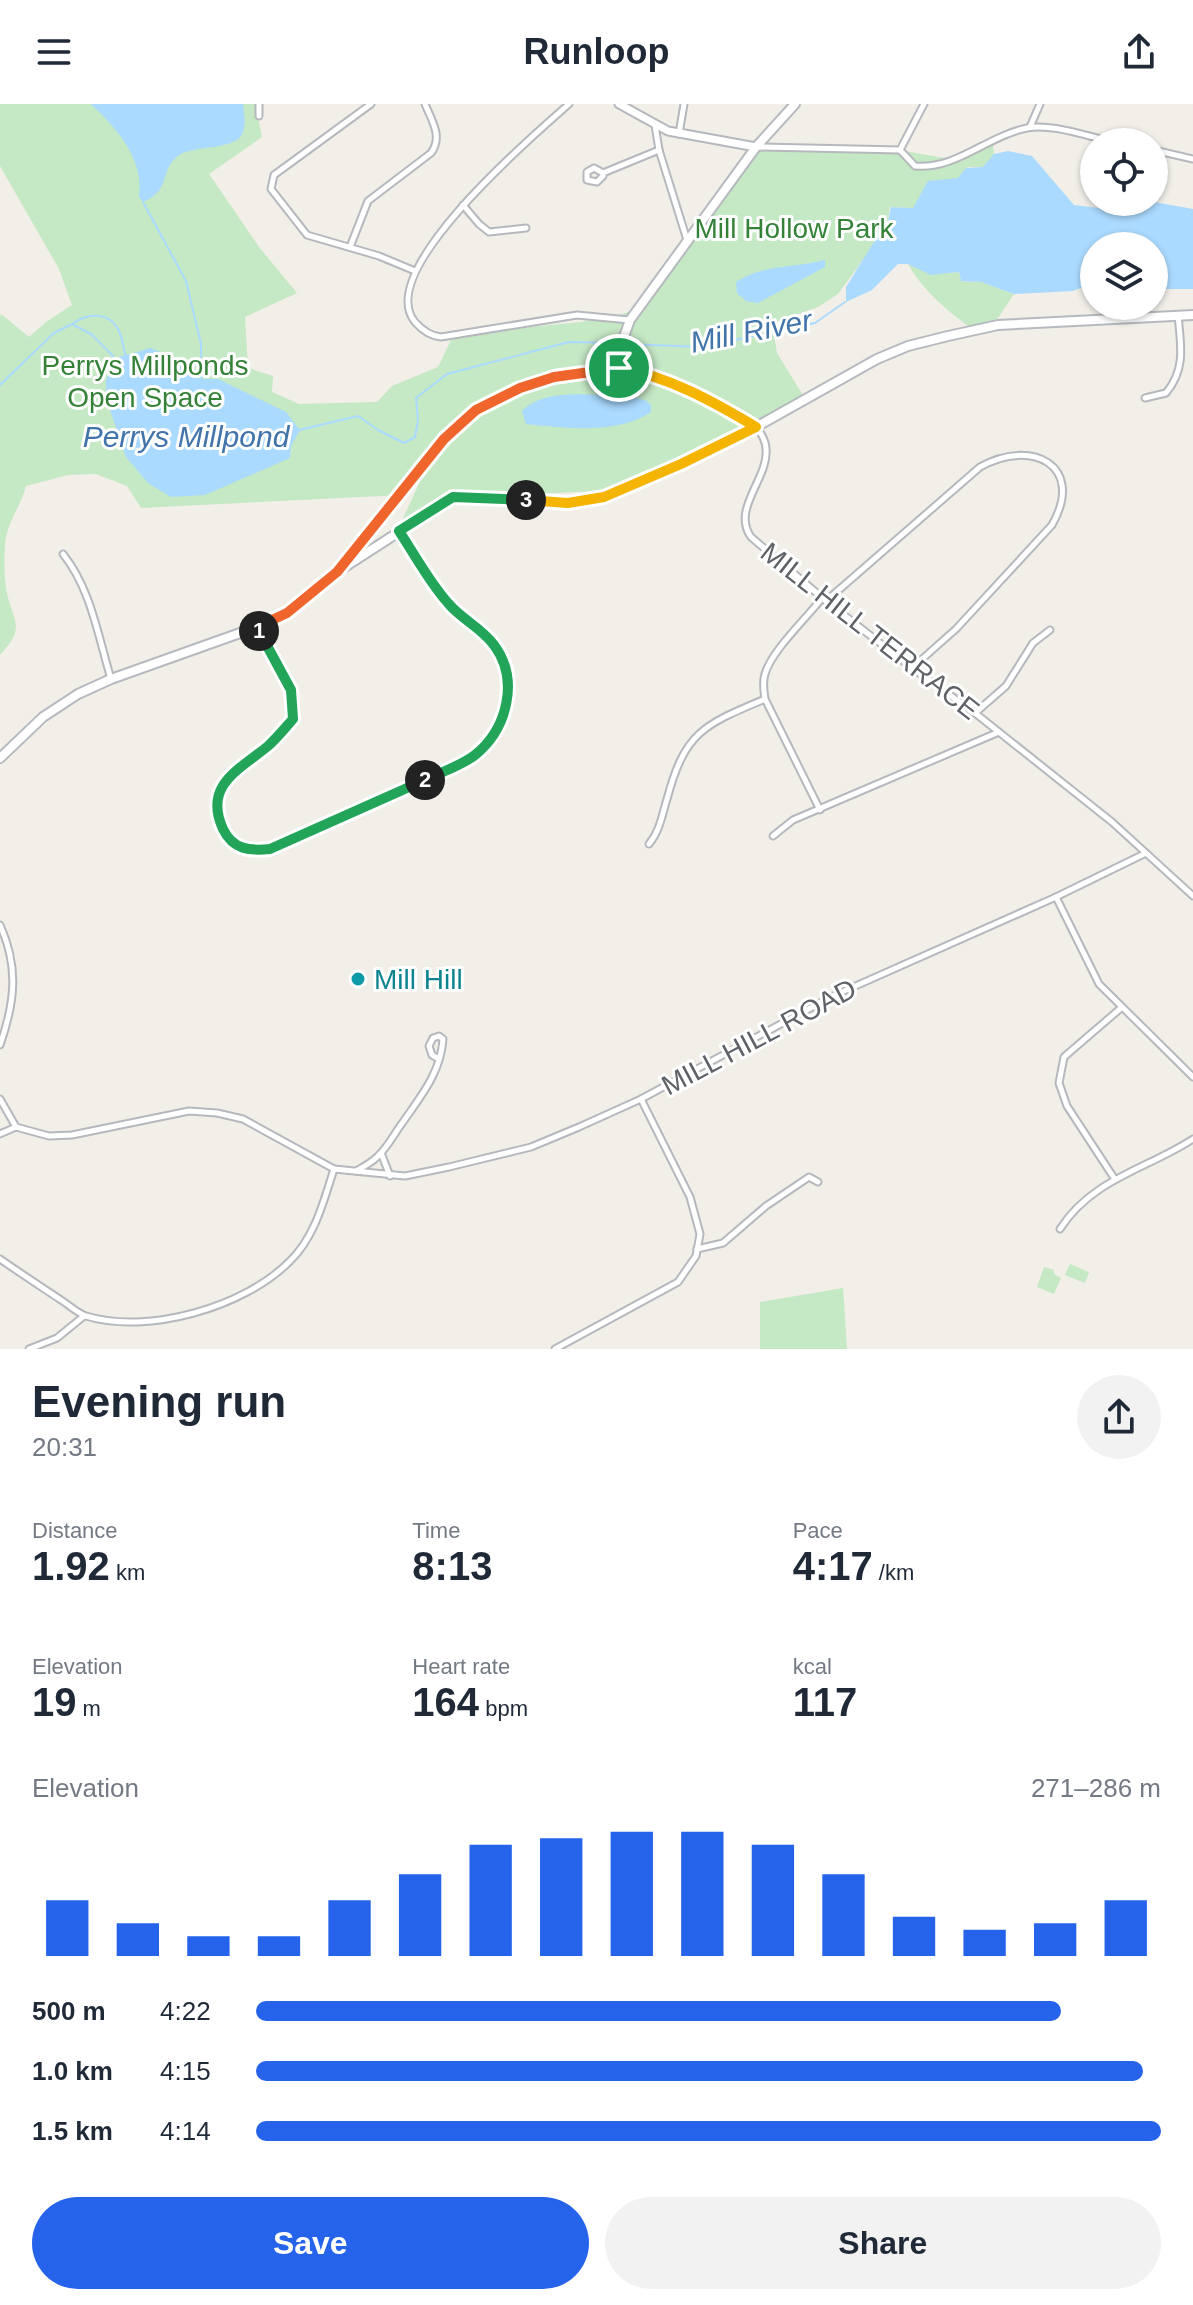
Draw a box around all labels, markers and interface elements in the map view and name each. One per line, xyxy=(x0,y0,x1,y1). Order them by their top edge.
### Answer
icon: menu xyxy=(32,30,76,74)
icon: share xyxy=(1117,30,1161,74)
text: Runloop xyxy=(524,31,669,72)
map controls xyxy=(1080,128,1168,320)
button: locate xyxy=(1080,128,1168,216)
park label: Mill Hollow Park xyxy=(694,213,895,244)
button: layers xyxy=(1080,232,1168,320)
water label: Mill River xyxy=(687,303,816,359)
pin xyxy=(585,334,653,402)
icon: arrive xyxy=(597,346,641,390)
park label: Perrys Millponds Open Space xyxy=(42,350,248,413)
water label: Perrys Millpond xyxy=(83,420,291,453)
pin: 3 xyxy=(506,480,546,520)
text: 3 xyxy=(520,487,532,512)
street label: MILL HILL TERRACE xyxy=(755,536,985,726)
pin: 1 xyxy=(239,611,279,651)
text: 1 xyxy=(253,618,265,643)
pin: 2 xyxy=(405,760,445,800)
text: 2 xyxy=(419,767,431,792)
place label: Mill Hill xyxy=(374,964,463,995)
marker: Mill Hill xyxy=(349,970,367,988)
street label: MILL HILL ROAD xyxy=(656,973,862,1101)
button: share xyxy=(1077,1375,1161,1459)
text: Evening run xyxy=(32,1377,286,1426)
text: 20:31 xyxy=(32,1432,97,1462)
text: Distance xyxy=(32,1518,118,1543)
text: Time xyxy=(412,1518,460,1543)
text: Pace xyxy=(793,1518,843,1543)
text: 1.92 xyxy=(32,1544,110,1588)
text: 8:13 xyxy=(412,1544,492,1588)
text: 4:17 xyxy=(793,1544,873,1588)
text: km xyxy=(110,1560,145,1585)
text: /km xyxy=(873,1560,914,1585)
text: Elevation xyxy=(32,1654,123,1679)
text: Heart rate xyxy=(412,1654,510,1679)
text: kcal xyxy=(793,1654,832,1679)
text: 19 xyxy=(32,1680,77,1724)
text: 164 xyxy=(412,1680,479,1724)
text: 117 xyxy=(793,1680,857,1724)
text: m xyxy=(77,1696,101,1721)
text: bpm xyxy=(479,1696,528,1721)
text: Elevation xyxy=(32,1773,139,1803)
text: 271–286 m xyxy=(1031,1773,1161,1803)
text: 500 m xyxy=(32,1996,106,2026)
text: 4:22 xyxy=(160,1996,211,2026)
text: 1.0 km xyxy=(32,2056,113,2086)
text: 4:15 xyxy=(160,2056,211,2086)
text: 1.5 km xyxy=(32,2116,113,2146)
text: 4:14 xyxy=(160,2116,211,2146)
button: Save xyxy=(32,2197,589,2289)
button: Share xyxy=(605,2197,1161,2289)

